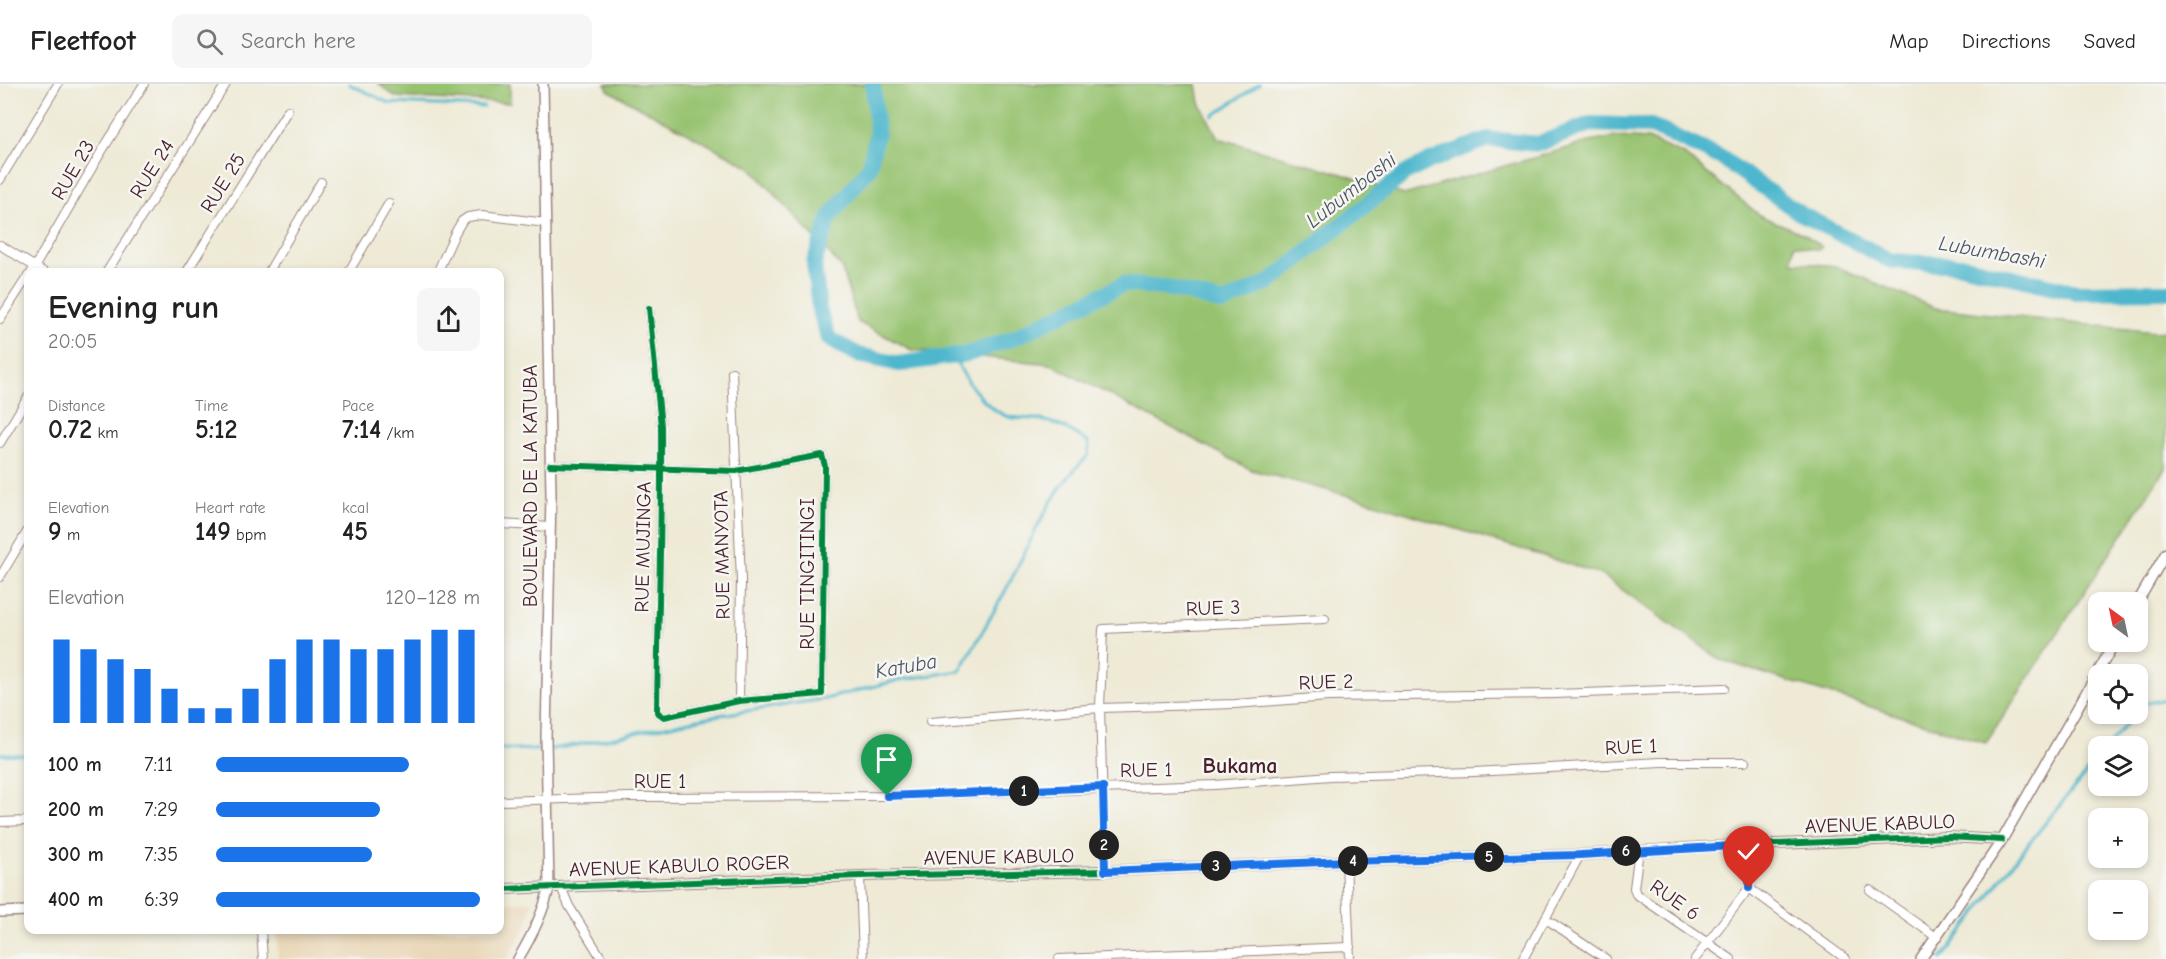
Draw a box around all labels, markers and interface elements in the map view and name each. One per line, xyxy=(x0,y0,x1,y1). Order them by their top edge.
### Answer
search box xyxy=(172,14,592,68)
text: Fleetfoot xyxy=(30,25,136,57)
icon: search xyxy=(193,25,226,58)
text: Search here xyxy=(241,28,356,54)
text: Map xyxy=(1889,29,1929,53)
text: Directions xyxy=(1962,29,2051,53)
text: Saved xyxy=(2084,29,2136,53)
street label: RUE 23 xyxy=(47,136,99,204)
street label: RUE 24 xyxy=(125,136,179,202)
water label: Lubumbashi xyxy=(1301,147,1401,233)
street label: RUE 25 xyxy=(196,149,250,217)
water label: Lubumbashi xyxy=(1937,231,2047,273)
text: Evening run xyxy=(48,288,219,326)
button: share xyxy=(417,288,480,351)
text: 20:05 xyxy=(48,330,97,353)
street label: BOULEVARD DE LA KATUBA xyxy=(519,364,542,607)
text: Distance xyxy=(48,397,105,415)
text: Time xyxy=(195,397,228,415)
text: Pace xyxy=(342,397,374,415)
text: 0.72 xyxy=(48,415,92,445)
text: 5:12 xyxy=(195,415,237,445)
text: 7:14 xyxy=(342,415,381,445)
text: km xyxy=(92,424,119,442)
text: /km xyxy=(381,424,415,442)
street label: RUE MUJINGA xyxy=(630,481,656,613)
street label: RUE MANYOTA xyxy=(709,490,735,620)
street label: RUE TINGITINGI xyxy=(796,498,819,650)
text: Elevation xyxy=(48,499,109,517)
text: Heart rate xyxy=(195,499,266,517)
text: kcal xyxy=(342,499,369,517)
text: 9 xyxy=(48,517,62,547)
text: 149 xyxy=(195,517,231,547)
text: 45 xyxy=(342,517,368,547)
text: m xyxy=(62,526,80,544)
text: bpm xyxy=(231,526,266,544)
text: Elevation xyxy=(48,586,125,609)
text: 120–128 m xyxy=(386,586,480,609)
north arrow xyxy=(2088,592,2148,652)
map controls xyxy=(2088,592,2148,940)
street label: RUE 3 xyxy=(1185,596,1241,620)
water label: Katuba xyxy=(873,649,939,683)
button: locate xyxy=(2088,664,2148,724)
street label: RUE 2 xyxy=(1298,670,1354,694)
pin xyxy=(861,734,912,796)
street label: RUE 1 xyxy=(1604,734,1658,760)
button: layers xyxy=(2088,736,2148,796)
icon: arrive xyxy=(870,743,903,776)
text: 100 m xyxy=(48,753,102,776)
text: 7:11 xyxy=(144,753,173,776)
district label: Bukama xyxy=(1202,753,1278,779)
street label: RUE 1 xyxy=(1120,758,1172,782)
street label: RUE 1 xyxy=(634,770,686,793)
pin: 1 xyxy=(1009,776,1039,806)
text: 1 xyxy=(1021,782,1027,800)
text: 200 m xyxy=(48,798,104,821)
text: 7:29 xyxy=(144,798,178,821)
button: + xyxy=(2088,808,2148,868)
street label: AVENUE KABULO xyxy=(1804,810,1956,838)
pin xyxy=(1723,826,1774,888)
pin: 2 xyxy=(1089,830,1119,860)
icon: check xyxy=(1732,835,1765,868)
text: 2 xyxy=(1100,836,1108,854)
pin: 6 xyxy=(1611,836,1641,866)
pin: 5 xyxy=(1474,842,1504,872)
text: 6 xyxy=(1622,842,1630,860)
text: 300 m xyxy=(48,843,104,866)
text: 7:35 xyxy=(144,843,178,866)
street label: AVENUE KABULO xyxy=(924,844,1074,870)
pin: 4 xyxy=(1338,846,1368,876)
text: 5 xyxy=(1485,848,1493,866)
street label: AVENUE KABULO ROGER xyxy=(569,851,790,881)
pin: 3 xyxy=(1201,851,1231,881)
text: 4 xyxy=(1349,852,1357,870)
text: 3 xyxy=(1212,857,1220,875)
street label: RUE 6 xyxy=(1646,875,1704,925)
button: − xyxy=(2088,880,2148,940)
text: 400 m xyxy=(48,888,103,911)
text: 6:39 xyxy=(144,888,179,911)

